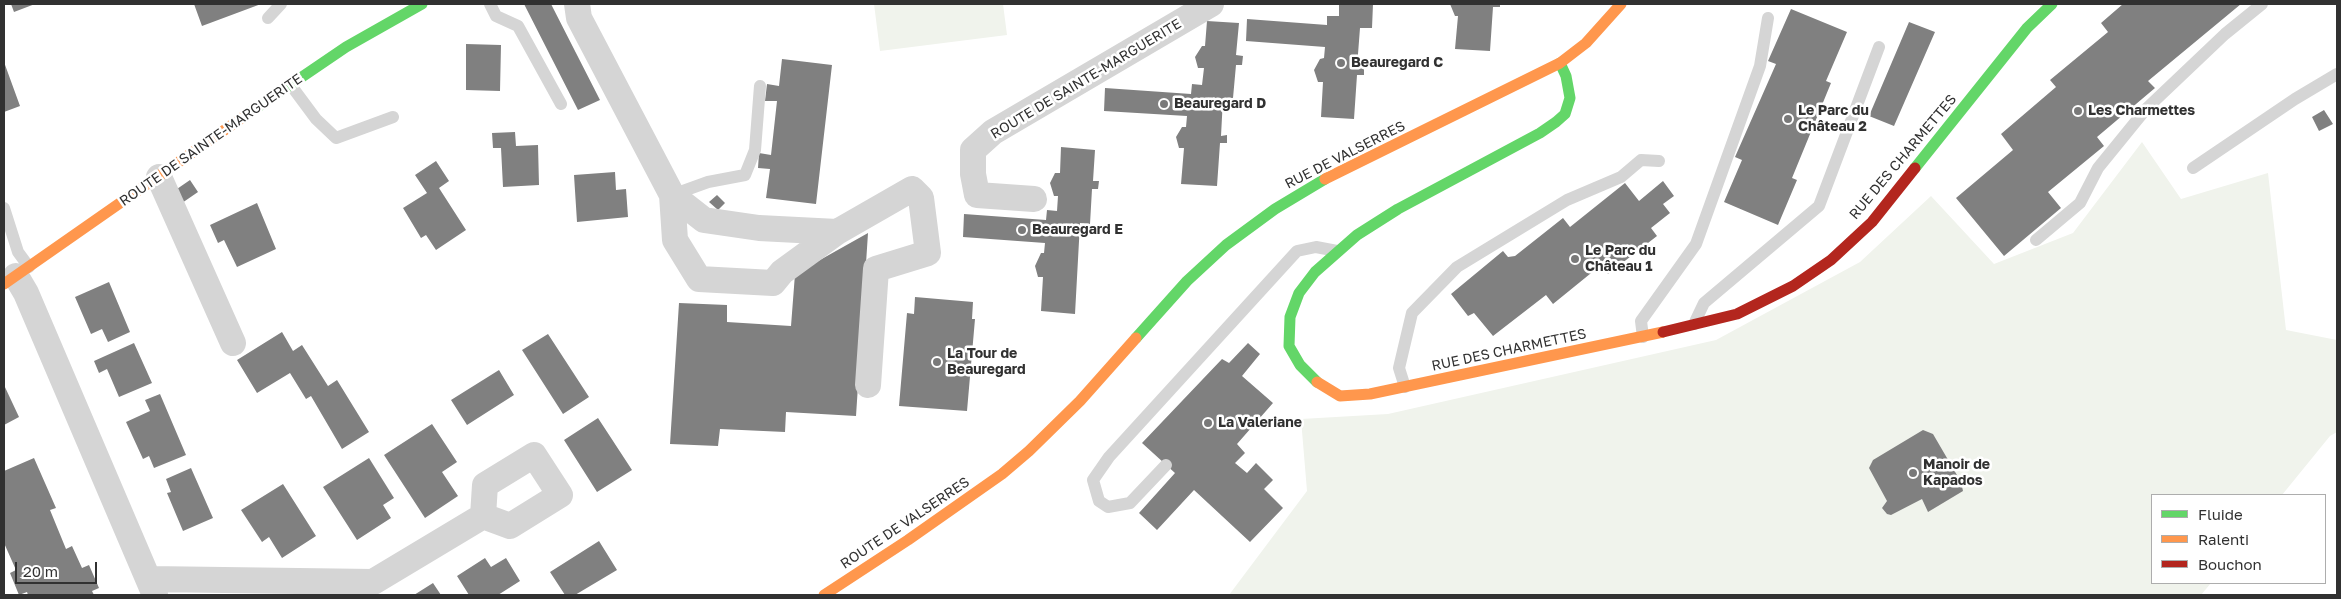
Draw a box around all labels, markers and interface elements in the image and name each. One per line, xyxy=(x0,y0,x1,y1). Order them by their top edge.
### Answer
street label: ROUTE DE SAINTE-MARGUERITE xyxy=(988,15,1184,143)
place label: Beauregard C xyxy=(1351,55,1443,71)
marker: Beauregard C xyxy=(1335,57,1347,69)
street label: ROUTE DE SAINTE-MARGUERITE xyxy=(116,70,306,210)
street label: RUE DES CHARMETTES xyxy=(1846,91,1960,223)
place label: Beauregard D xyxy=(1174,96,1266,112)
marker: Beauregard D xyxy=(1158,98,1170,110)
place label: Le Parc du Château 2 xyxy=(1798,103,1869,136)
place label: Les Charmettes xyxy=(2088,103,2195,119)
marker: Les Charmettes xyxy=(2072,105,2084,117)
marker: Le Parc du Château 2 xyxy=(1782,113,1794,125)
street label: RUE DE VALSERRES xyxy=(1282,117,1408,193)
place label: Beauregard E xyxy=(1032,222,1123,238)
marker: Beauregard E xyxy=(1016,224,1028,236)
place label: Le Parc du Château 1 xyxy=(1585,243,1656,276)
marker: Le Parc du Château 1 xyxy=(1569,253,1581,265)
street label: RUE DES CHARMETTES xyxy=(1430,325,1588,375)
place label: La Tour de Beauregard xyxy=(947,346,1026,378)
marker: La Tour de Beauregard xyxy=(931,356,943,368)
place label: La Valeriane xyxy=(1218,415,1302,431)
marker: La Valeriane xyxy=(1202,417,1214,429)
place label: Manoir de Kapados xyxy=(1923,457,1990,490)
marker: Manoir de Kapados xyxy=(1907,467,1919,479)
street label: ROUTE DE VALSERRES xyxy=(837,474,973,572)
legend xyxy=(2151,494,2326,584)
text: Fluide xyxy=(2198,505,2243,523)
text: Ralenti xyxy=(2198,530,2249,548)
scale bar xyxy=(18,552,100,584)
text: Bouchon xyxy=(2198,555,2262,573)
text: 20 m xyxy=(23,562,58,580)

